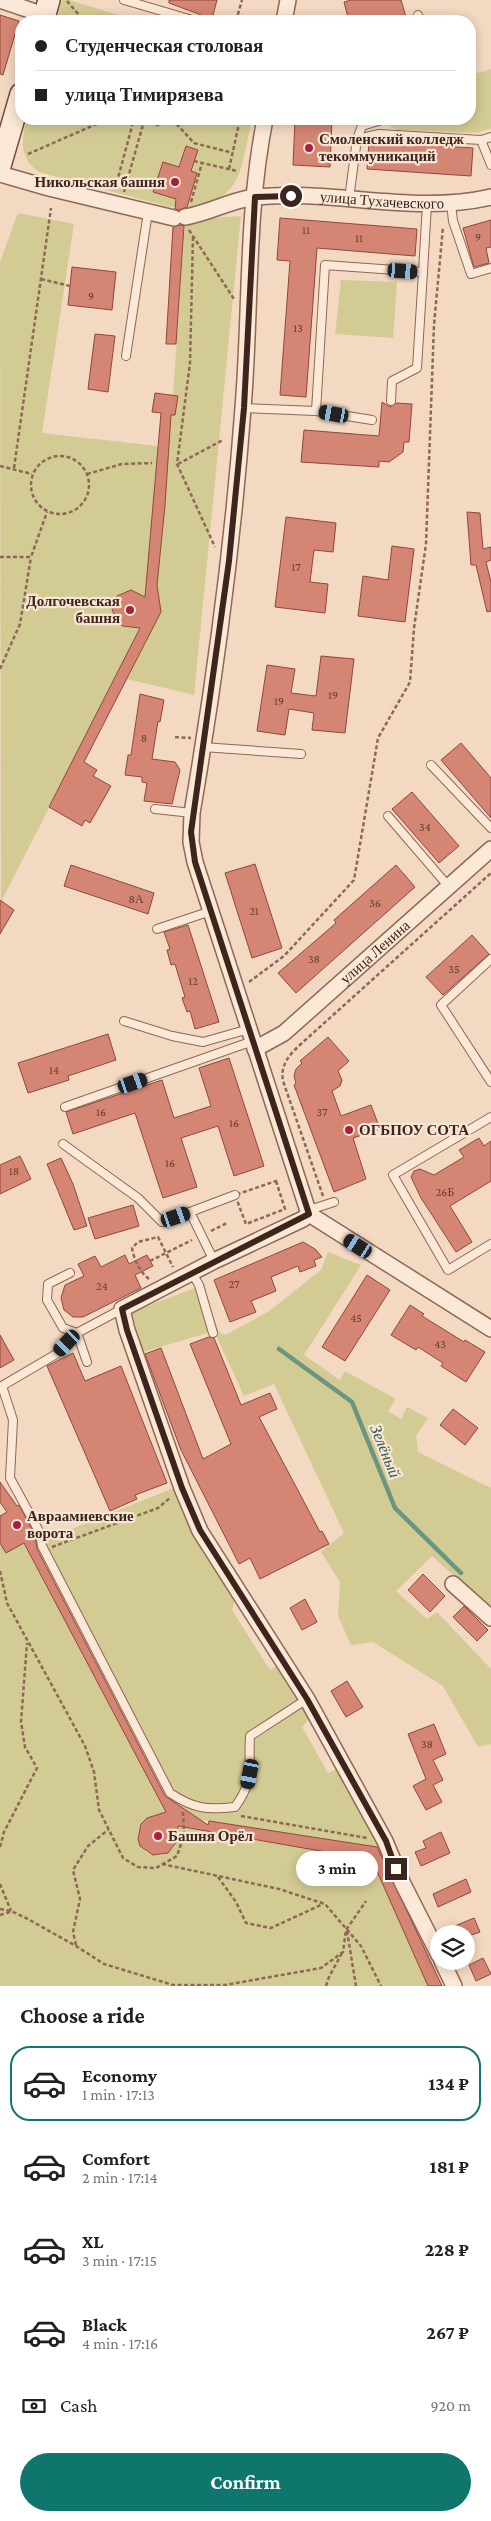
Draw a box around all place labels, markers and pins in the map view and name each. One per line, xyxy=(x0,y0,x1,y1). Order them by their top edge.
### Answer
place label: Смоленский колледж текоммуникаций xyxy=(319,131,464,164)
marker: Смоленский колледж текоммуникаций xyxy=(303,142,315,154)
place label: Никольская башня xyxy=(35,174,165,190)
marker: Никольская башня xyxy=(169,176,181,188)
place label: Долгочевская башня xyxy=(26,593,120,626)
marker: Долгочевская башня xyxy=(124,604,136,616)
place label: ОГБПОУ СОТА xyxy=(359,1122,469,1138)
marker: ОГБПОУ СОТА xyxy=(343,1124,355,1136)
place label: Авраамиевские ворота xyxy=(27,1508,134,1541)
marker: Авраамиевские ворота xyxy=(11,1519,23,1531)
place label: Башня Орёл xyxy=(168,1828,253,1844)
marker: Башня Орёл xyxy=(152,1830,164,1842)

